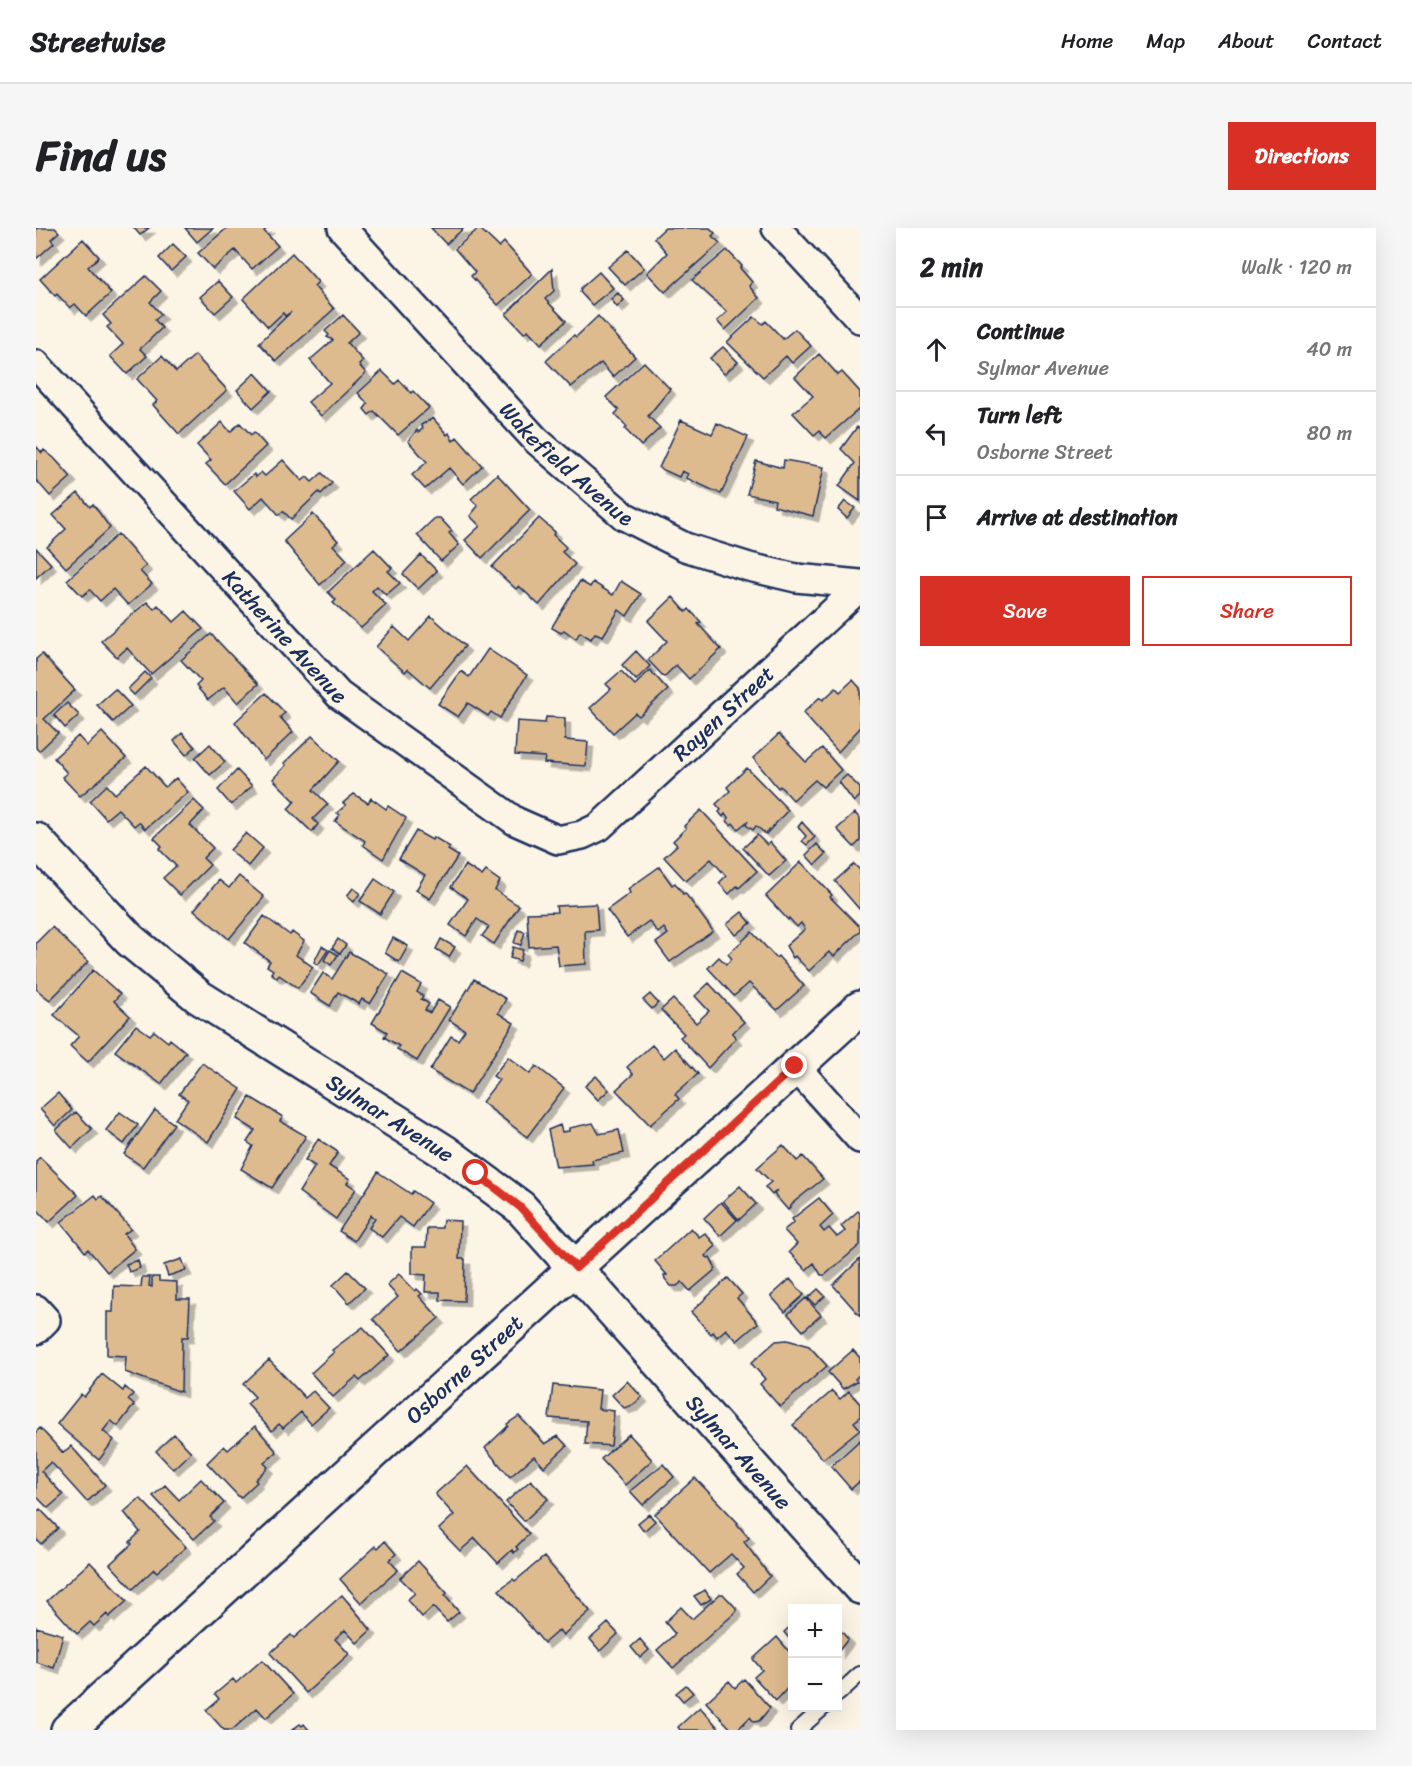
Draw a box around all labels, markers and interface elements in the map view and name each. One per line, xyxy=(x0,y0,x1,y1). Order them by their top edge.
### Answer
text: Streetwise xyxy=(30,17,166,66)
text: Home xyxy=(1061,22,1113,60)
text: Map xyxy=(1146,22,1185,60)
text: About xyxy=(1218,22,1275,60)
text: Contact xyxy=(1308,22,1382,60)
text: Find us xyxy=(36,119,166,193)
button: Directions xyxy=(1228,122,1376,190)
text: 2 min xyxy=(920,244,983,290)
text: Walk · 120 m xyxy=(1241,250,1352,285)
text: Continue xyxy=(977,312,1065,351)
text: 40 m xyxy=(1306,332,1352,367)
icon: ahead xyxy=(920,333,953,366)
text: Sylmar Avenue xyxy=(977,351,1109,386)
street label: Wakefield Avenue xyxy=(490,392,641,537)
text: Turn left xyxy=(977,396,1062,435)
text: 80 m xyxy=(1307,416,1352,451)
icon: left xyxy=(920,417,953,450)
text: Osborne Street xyxy=(977,435,1113,470)
text: Arrive at destination xyxy=(977,498,1178,537)
icon: arrive xyxy=(920,501,953,534)
street label: Katherine Avenue xyxy=(213,560,355,714)
button: Save xyxy=(920,576,1130,646)
button: Share xyxy=(1142,576,1352,646)
street label: Rayen Street xyxy=(663,655,784,771)
route end xyxy=(781,1052,807,1078)
street label: Sylmar Avenue xyxy=(319,1062,463,1173)
route start xyxy=(462,1159,488,1185)
street label: Osborne Street xyxy=(396,1304,533,1434)
street label: Sylmar Avenue xyxy=(676,1385,802,1519)
map controls xyxy=(788,1604,842,1712)
button: + xyxy=(788,1604,842,1658)
button: − xyxy=(788,1658,842,1712)

